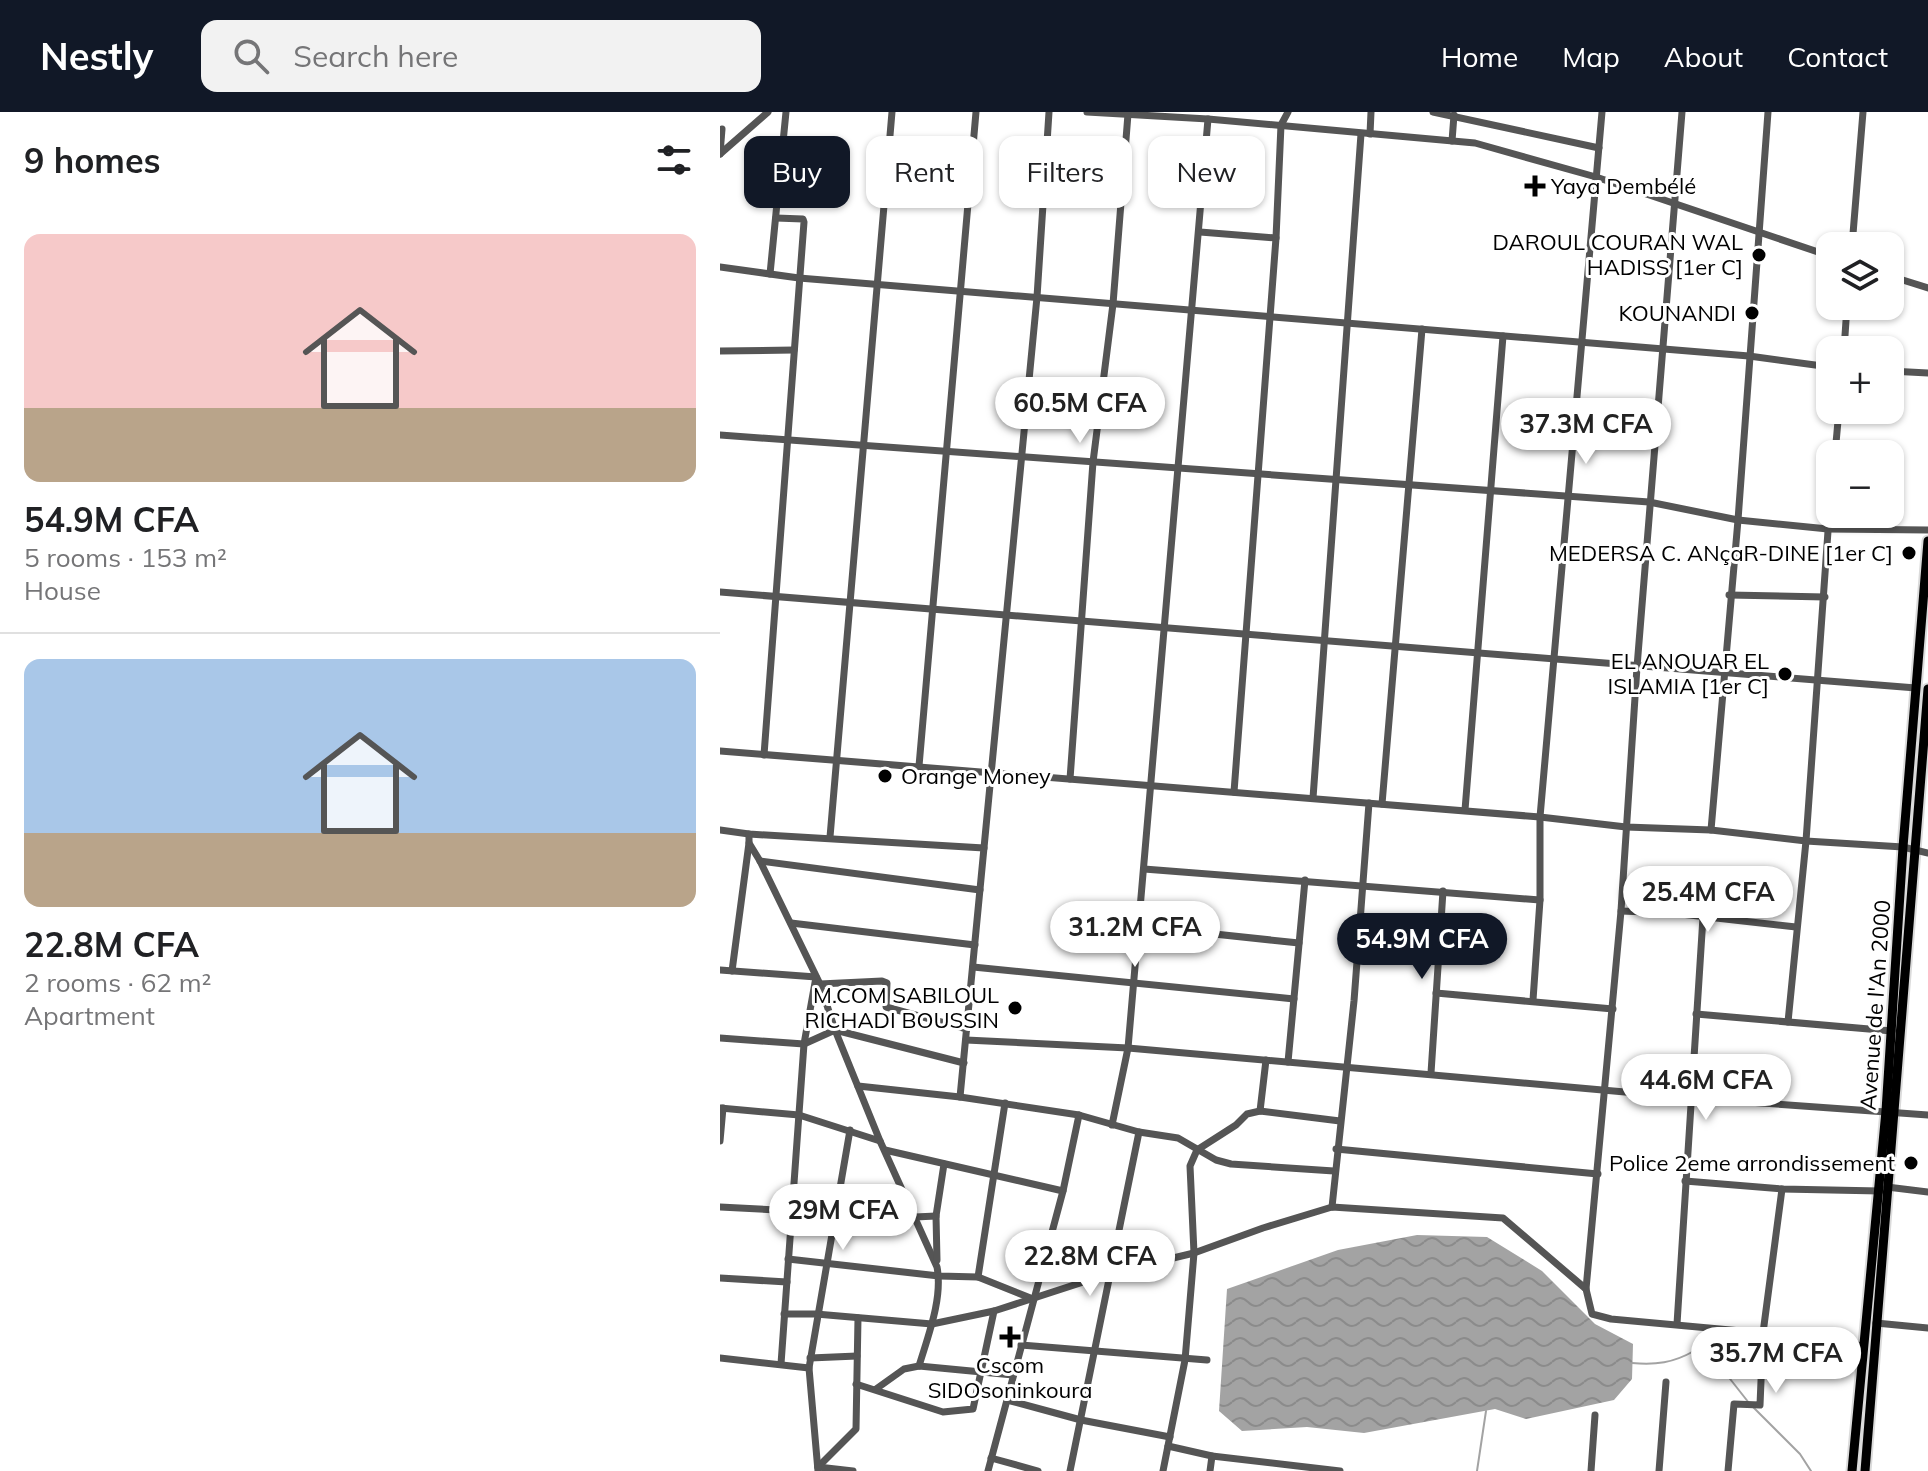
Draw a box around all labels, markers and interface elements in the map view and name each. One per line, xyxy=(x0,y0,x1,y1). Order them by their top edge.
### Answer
search box xyxy=(201,20,761,92)
text: Nestly xyxy=(40,32,153,80)
icon: search xyxy=(229,34,273,78)
text: Search here xyxy=(293,37,458,75)
text: Home xyxy=(1441,39,1518,74)
text: Map xyxy=(1562,39,1620,74)
text: About xyxy=(1664,39,1743,74)
text: Contact xyxy=(1787,39,1888,74)
chip: Buy xyxy=(744,136,850,208)
chip: Rent xyxy=(866,136,983,208)
chip: Filters xyxy=(999,136,1132,208)
chip: New xyxy=(1148,136,1265,208)
icon: filters xyxy=(652,138,696,182)
text: 9 homes xyxy=(24,139,161,182)
place label: Yaya Dembélé xyxy=(1550,172,1696,200)
marker: Yaya Dembélé xyxy=(1526,177,1544,195)
place label: DAROUL COURAN WAL HADISS [1er C] xyxy=(1492,228,1743,281)
map controls xyxy=(1816,232,1904,528)
button: layers xyxy=(1816,232,1904,320)
marker: DAROUL COURAN WAL HADISS [1er C] xyxy=(1750,246,1768,264)
icon: home xyxy=(288,286,432,430)
place label: KOUNANDI xyxy=(1618,299,1736,327)
marker: KOUNANDI xyxy=(1743,304,1761,322)
button: + xyxy=(1816,336,1904,424)
pin: 60.5M CFA xyxy=(988,377,1172,445)
text: 60.5M CFA xyxy=(1013,386,1147,419)
pin: 37.3M CFA xyxy=(1494,398,1678,466)
text: 37.3M CFA xyxy=(1519,407,1653,440)
button: − xyxy=(1816,440,1904,528)
text: 54.9M CFA xyxy=(24,498,199,541)
place label: MEDERSA C. ANçaR-DINE [1er C] xyxy=(1549,539,1893,567)
text: 5 rooms · 153 m² xyxy=(24,541,227,574)
marker: MEDERSA C. ANçaR-DINE [1er C] xyxy=(1900,544,1918,562)
text: House xyxy=(24,574,101,607)
place label: EL ANOUAR EL ISLAMIA [1er C] xyxy=(1608,647,1769,700)
marker: EL ANOUAR EL ISLAMIA [1er C] xyxy=(1776,665,1794,683)
icon: home xyxy=(288,711,432,855)
place label: Orange Money xyxy=(901,762,1051,790)
marker: Orange Money xyxy=(876,767,894,785)
pin: 25.4M CFA xyxy=(1616,866,1800,934)
text: 25.4M CFA xyxy=(1641,875,1775,908)
street label: Avenue de l'An 2000 xyxy=(1854,899,1896,1111)
pin: 31.2M CFA xyxy=(1043,901,1227,969)
text: 31.2M CFA xyxy=(1068,910,1202,943)
pin: 54.9M CFA xyxy=(1330,913,1514,981)
text: 54.9M CFA xyxy=(1355,922,1489,955)
text: 22.8M CFA xyxy=(24,923,199,966)
text: 2 rooms · 62 m² xyxy=(24,966,211,999)
place label: M.COM SABILOUL RICHADI BOUSSIN xyxy=(805,981,999,1034)
text: Apartment xyxy=(24,999,155,1032)
marker: M.COM SABILOUL RICHADI BOUSSIN xyxy=(1006,999,1024,1017)
pin: 44.6M CFA xyxy=(1614,1054,1798,1122)
text: 44.6M CFA xyxy=(1639,1063,1773,1096)
place label: Police 2eme arrondissement xyxy=(1609,1149,1895,1177)
marker: Police 2eme arrondissement xyxy=(1902,1154,1920,1172)
pin: 29M CFA xyxy=(769,1184,917,1252)
text: 29M CFA xyxy=(787,1193,899,1226)
pin: 22.8M CFA xyxy=(998,1230,1182,1298)
text: 22.8M CFA xyxy=(1023,1239,1157,1272)
marker: Cscom SIDOsoninkoura xyxy=(999,1326,1021,1348)
pin: 35.7M CFA xyxy=(1684,1327,1868,1395)
text: 35.7M CFA xyxy=(1709,1336,1843,1369)
place label: Cscom SIDOsoninkoura xyxy=(928,1351,1092,1404)

